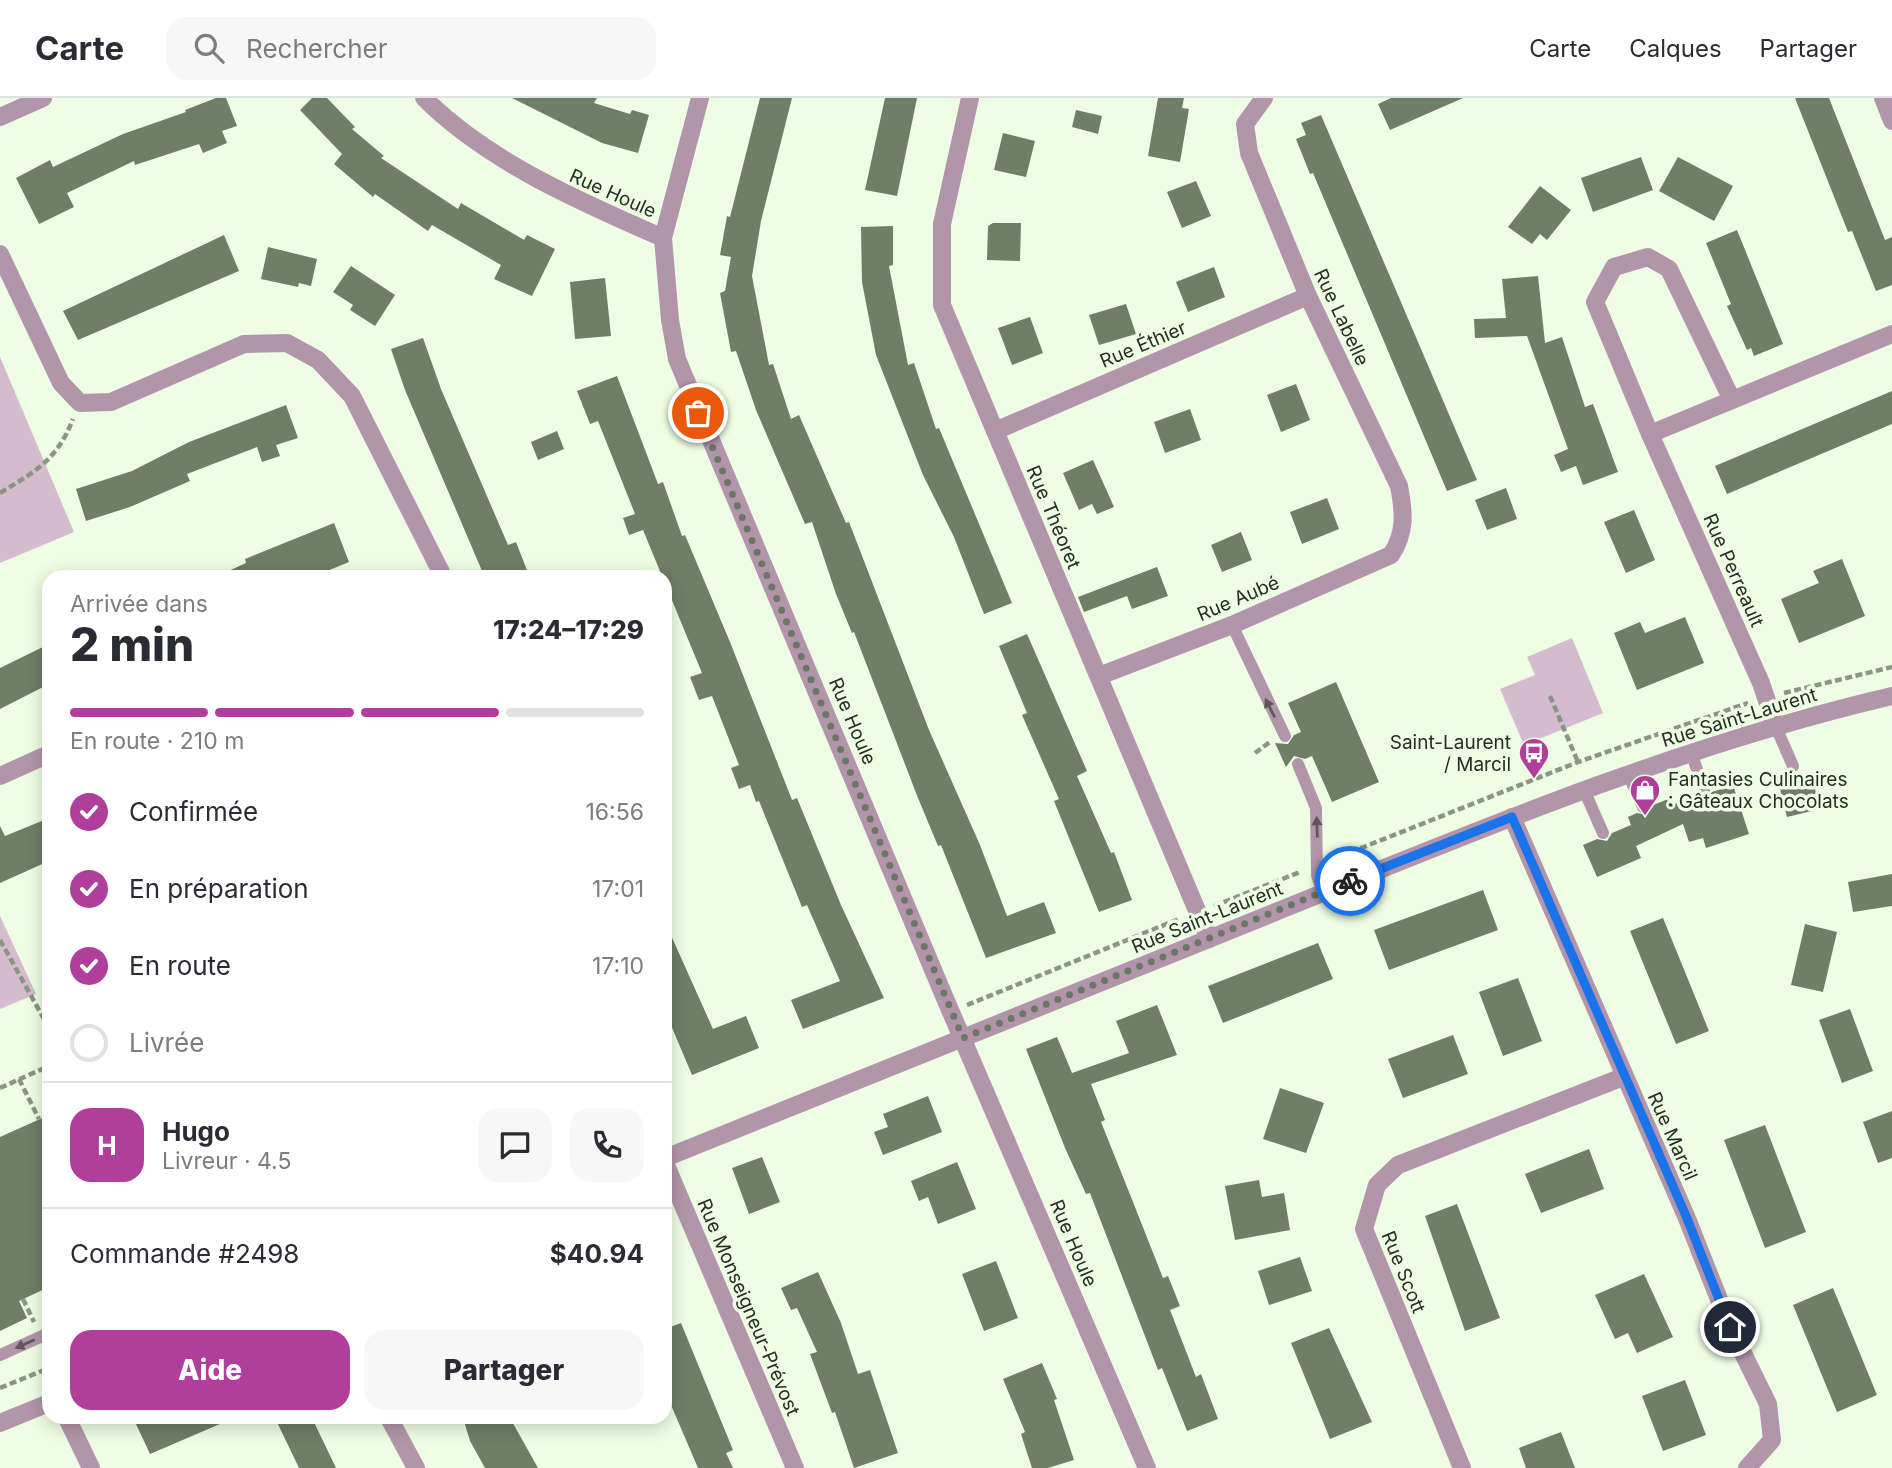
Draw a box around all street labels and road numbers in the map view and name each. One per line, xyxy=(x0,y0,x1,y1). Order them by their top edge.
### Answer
street label: Rue Houle xyxy=(566,164,660,223)
street label: Rue Labelle xyxy=(1309,265,1374,369)
street label: Rue Éthier xyxy=(1096,315,1190,373)
street label: Rue Théoret xyxy=(1021,462,1086,572)
street label: Rue Perreault xyxy=(1698,510,1769,630)
street label: Rue Aubé xyxy=(1194,571,1283,626)
street label: Rue Houle xyxy=(824,674,881,768)
street label: Rue Saint-Laurent xyxy=(1659,683,1820,752)
street label: Rue Saint-Laurent xyxy=(1128,877,1286,958)
street label: Rue Marcil xyxy=(1643,1088,1702,1184)
street label: Rue Monseigneur-Prévost xyxy=(692,1195,805,1419)
street label: Rue Houle xyxy=(1045,1196,1102,1290)
street label: Rue Scott xyxy=(1377,1228,1430,1317)

